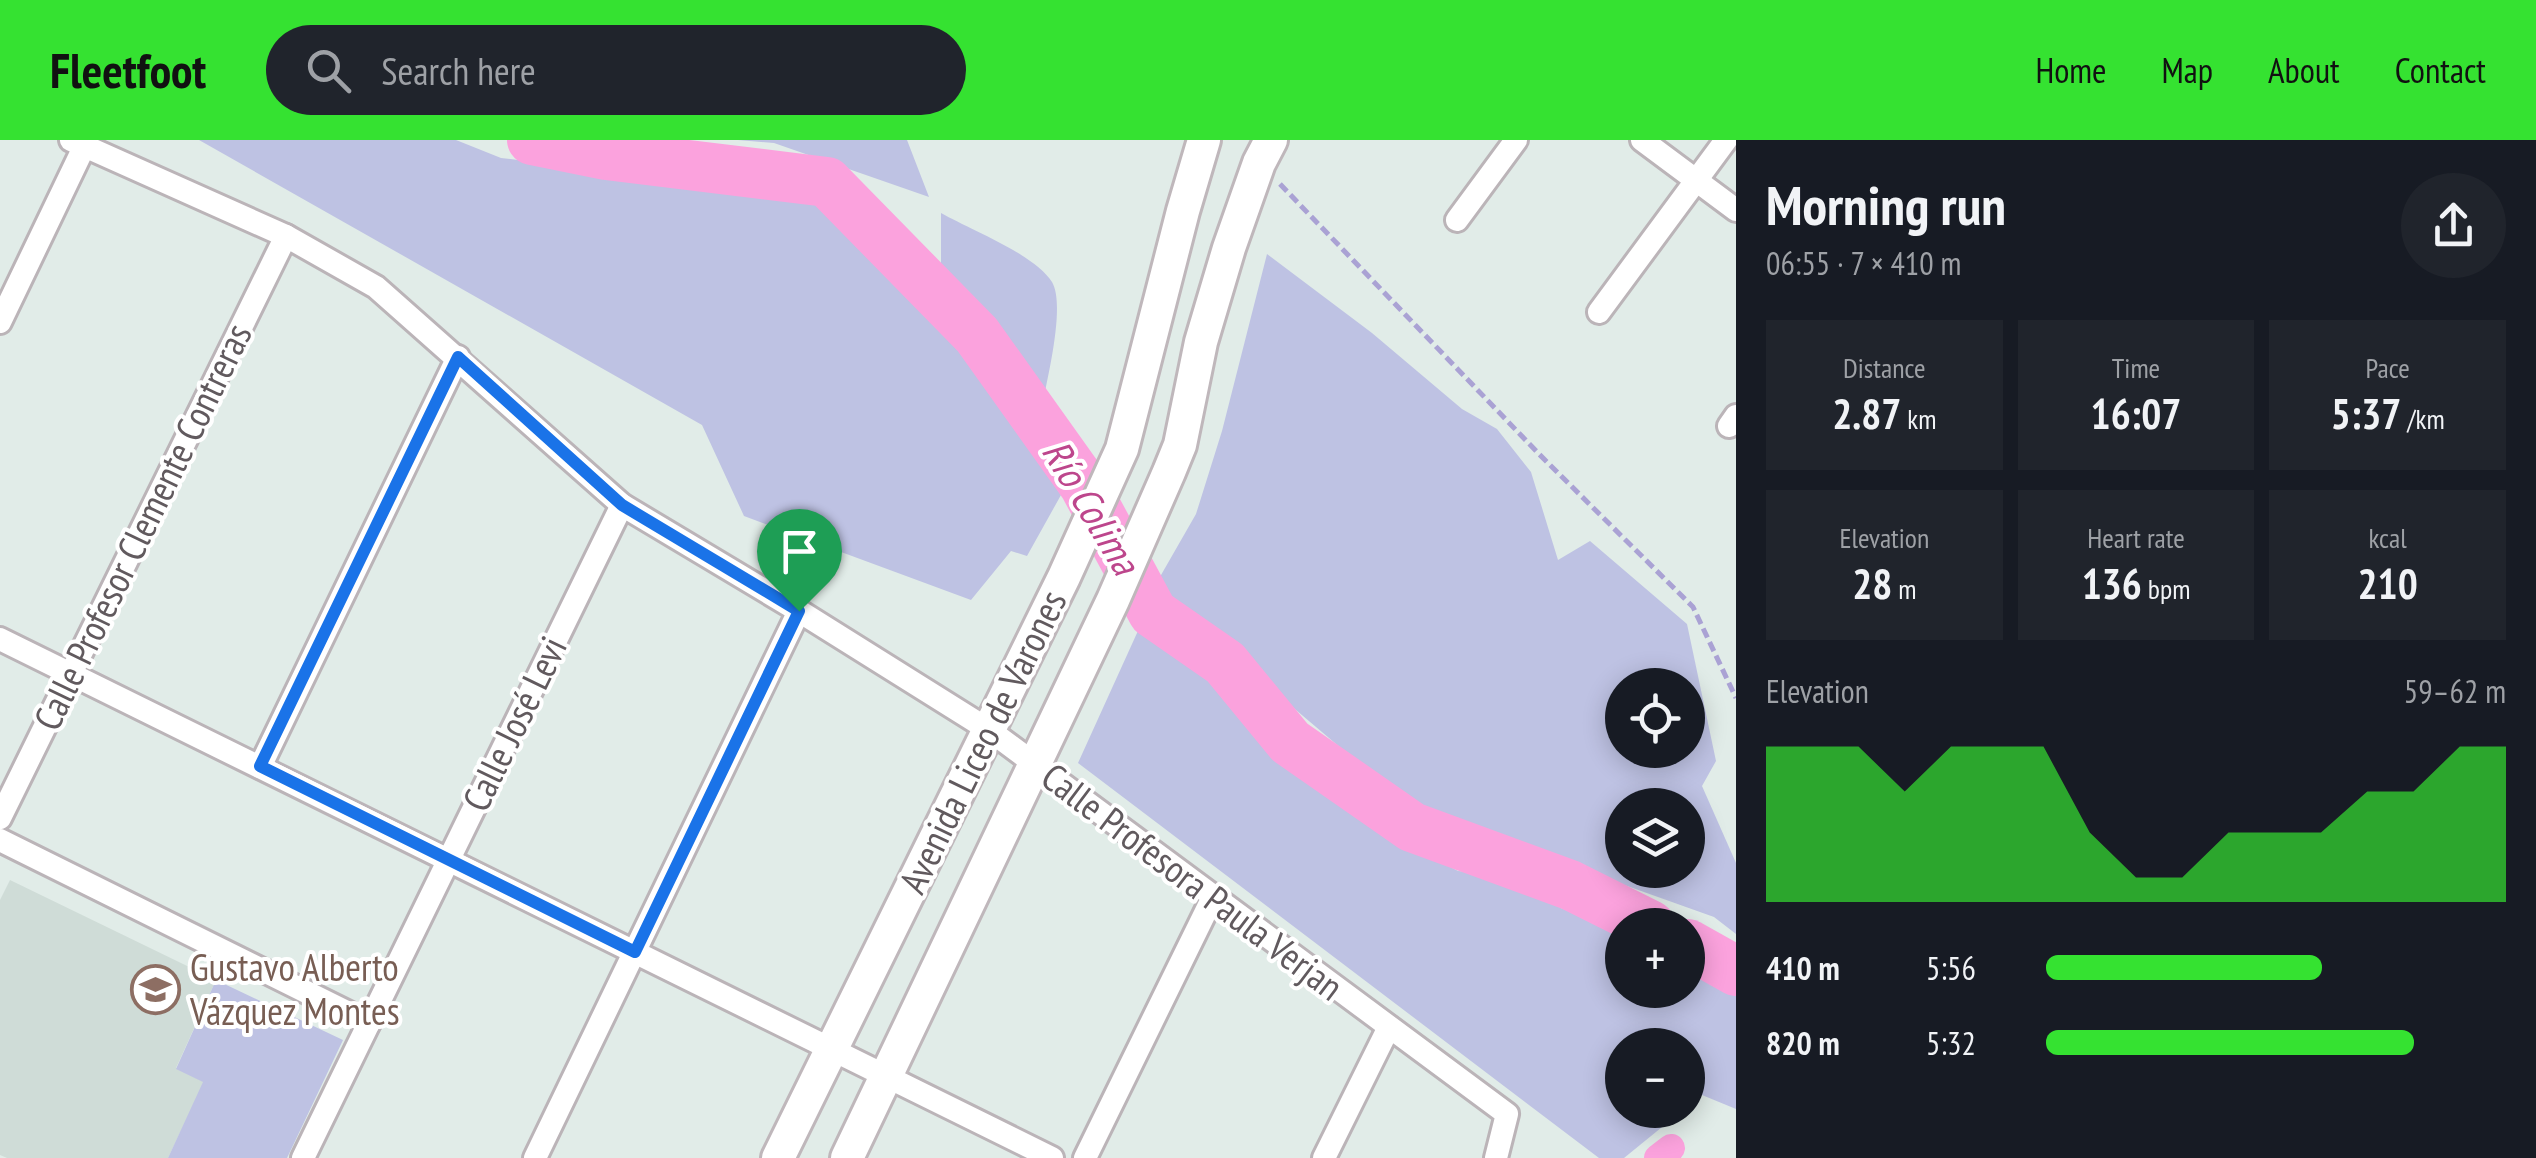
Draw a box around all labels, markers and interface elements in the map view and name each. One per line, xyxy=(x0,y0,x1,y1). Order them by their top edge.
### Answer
search box xyxy=(266,25,966,115)
text: Fleetfoot xyxy=(50,39,206,101)
icon: search xyxy=(301,43,356,98)
text: Search here xyxy=(381,46,536,95)
text: Home xyxy=(2035,47,2107,93)
text: Map xyxy=(2162,47,2213,93)
text: About xyxy=(2268,47,2340,93)
text: Contact xyxy=(2395,47,2486,93)
text: Morning run xyxy=(1766,169,2006,240)
button: share xyxy=(2401,173,2506,278)
text: 06:55 · 7 × 410 m xyxy=(1766,242,1961,284)
street label: Calle Profesor Clemente Contreras xyxy=(22,315,262,738)
text: Distance xyxy=(1843,349,1926,386)
text: Time xyxy=(2112,349,2160,386)
text: Pace xyxy=(2366,349,2410,386)
text: 2.87 xyxy=(1832,386,1901,441)
text: 16:07 xyxy=(2091,386,2181,441)
text: 5:37 xyxy=(2331,386,2401,441)
text: km xyxy=(1901,400,1936,437)
text: /km xyxy=(2401,400,2445,437)
water label: Río Colima xyxy=(1031,430,1153,585)
pin xyxy=(757,509,842,612)
text: Elevation xyxy=(1839,519,1929,556)
text: Heart rate xyxy=(2087,519,2185,556)
text: kcal xyxy=(2369,519,2407,556)
icon: arrive xyxy=(772,524,827,579)
text: 28 xyxy=(1852,556,1892,611)
text: 136 xyxy=(2082,556,2142,611)
text: 210 xyxy=(2358,556,2418,611)
text: m xyxy=(1892,570,1916,607)
text: bpm xyxy=(2142,570,2190,607)
street label: Avenida Liceo de Varones xyxy=(887,582,1076,901)
street label: Calle José Levi xyxy=(450,628,577,819)
map controls xyxy=(1605,668,1705,1128)
button: locate xyxy=(1605,668,1705,768)
text: Elevation xyxy=(1766,670,1869,712)
text: 59–62 m xyxy=(2404,670,2506,712)
street label: Calle Profesora Paula Verjan xyxy=(1032,751,1353,1010)
button: layers xyxy=(1605,788,1705,888)
button: + xyxy=(1605,908,1705,1008)
place label: Gustavo Alberto Vázquez Montes xyxy=(189,942,400,1035)
text: 410 m xyxy=(1766,947,1840,989)
text: 5:56 xyxy=(1926,947,1976,989)
school or university icon: Gustavo Alberto Vázquez Montes xyxy=(129,964,181,1016)
text: 820 m xyxy=(1766,1022,1840,1064)
text: 5:32 xyxy=(1926,1022,1976,1064)
button: − xyxy=(1605,1028,1705,1128)

